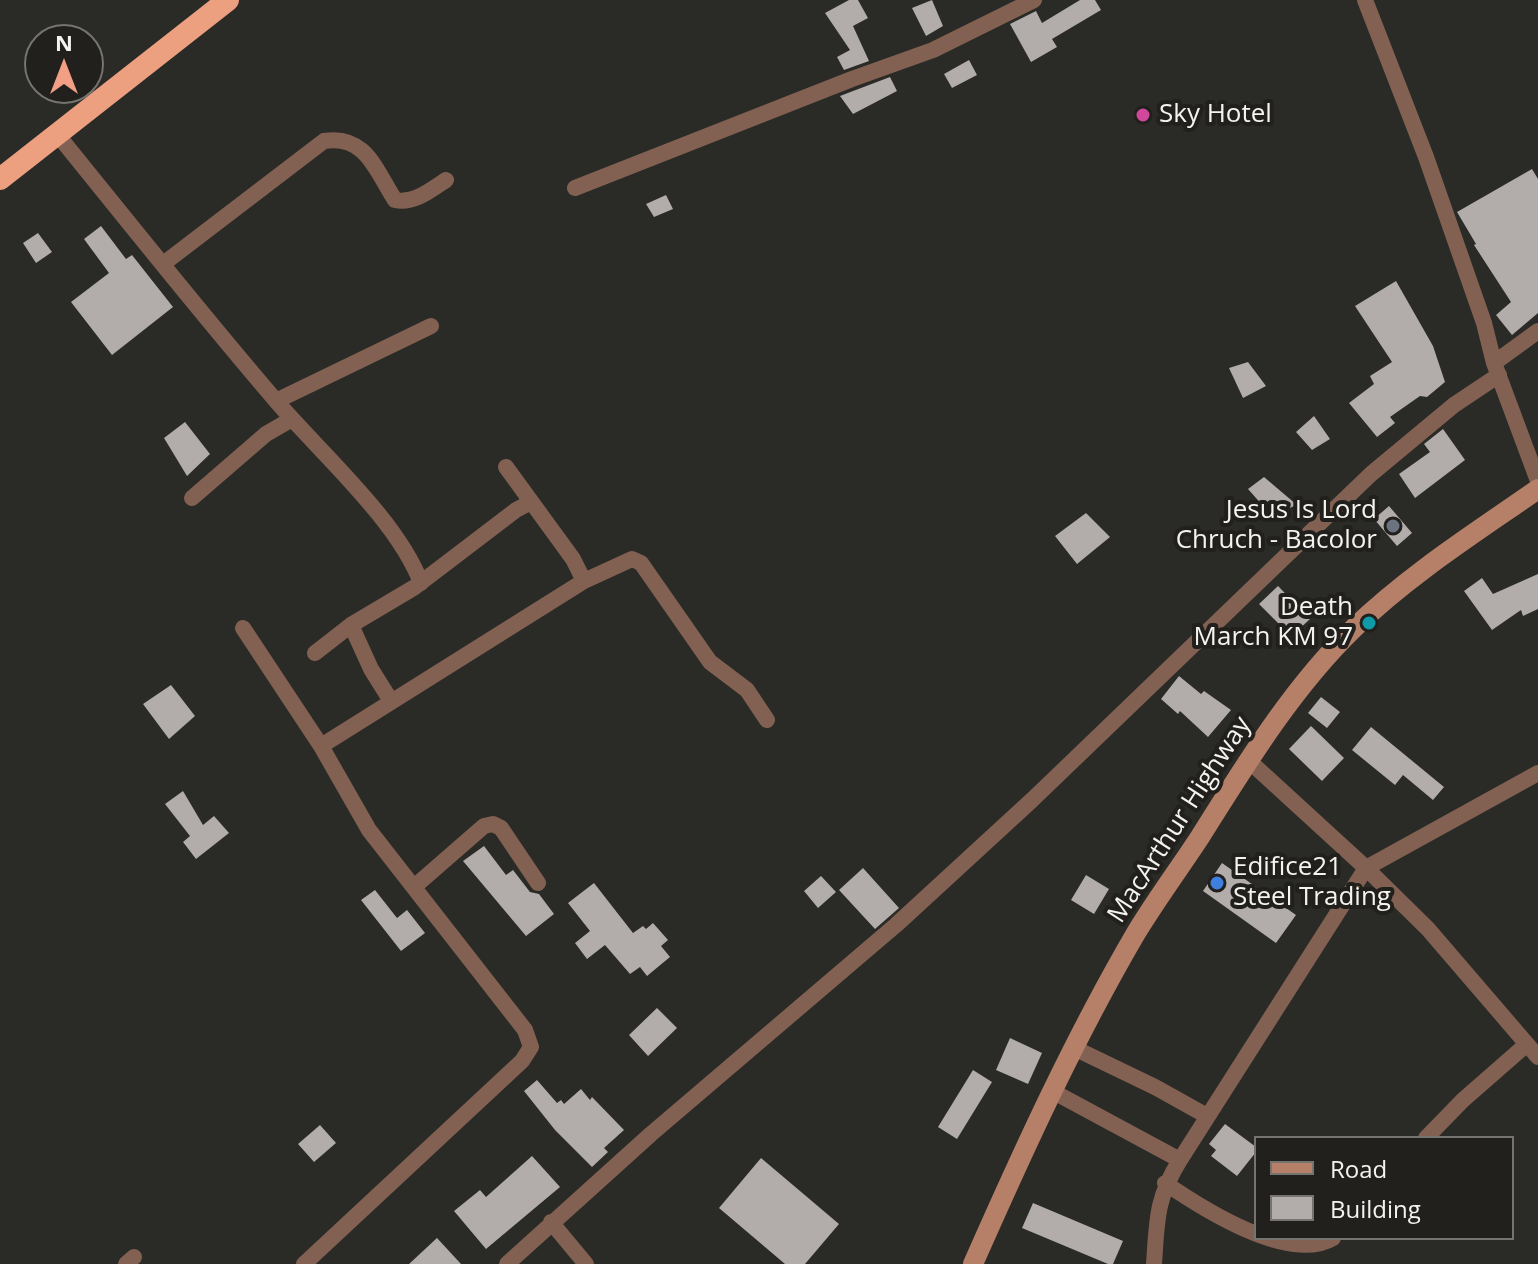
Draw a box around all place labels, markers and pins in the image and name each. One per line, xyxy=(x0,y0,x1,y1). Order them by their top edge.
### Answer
place label: Sky Hotel xyxy=(1159,99,1272,131)
marker: Sky Hotel xyxy=(1134,106,1152,124)
place label: Jesus Is Lord Chruch - Bacolor xyxy=(1176,495,1377,556)
marker: Jesus Is Lord Chruch - Bacolor xyxy=(1384,517,1402,535)
place label: Death March KM 97 xyxy=(1194,592,1353,654)
marker: Death March KM 97 xyxy=(1360,614,1378,632)
place label: Edifice21 Steel Trading xyxy=(1233,852,1391,914)
marker: Edifice21 Steel Trading xyxy=(1208,874,1226,892)

